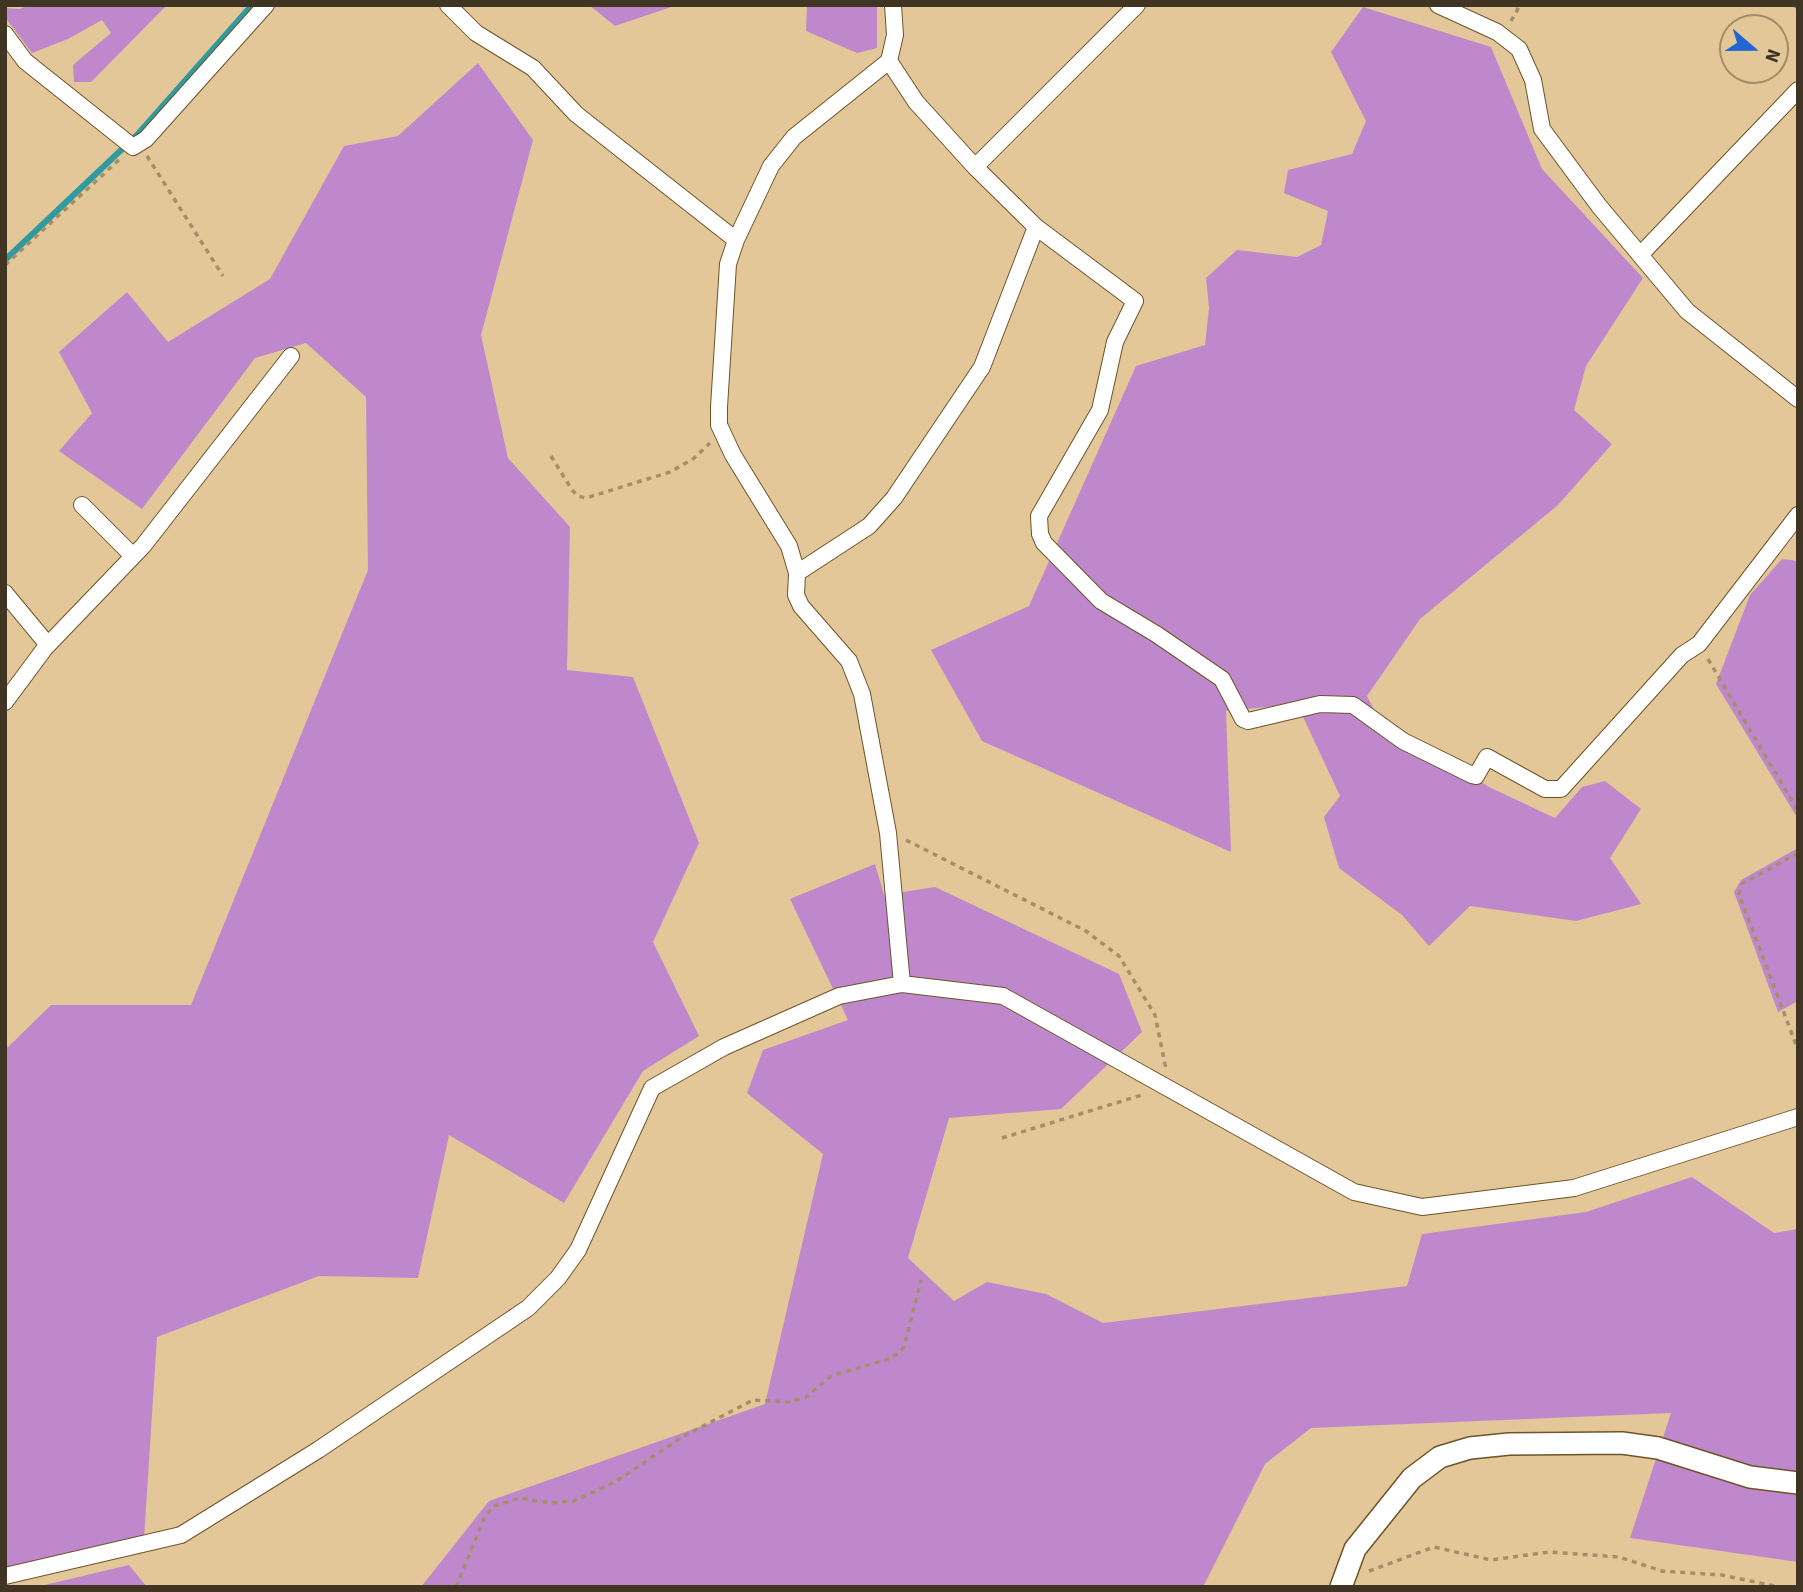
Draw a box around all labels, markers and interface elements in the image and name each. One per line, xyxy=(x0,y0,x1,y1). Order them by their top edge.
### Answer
north arrow xyxy=(1719,14,1789,84)
text: N xyxy=(1757,45,1787,66)

